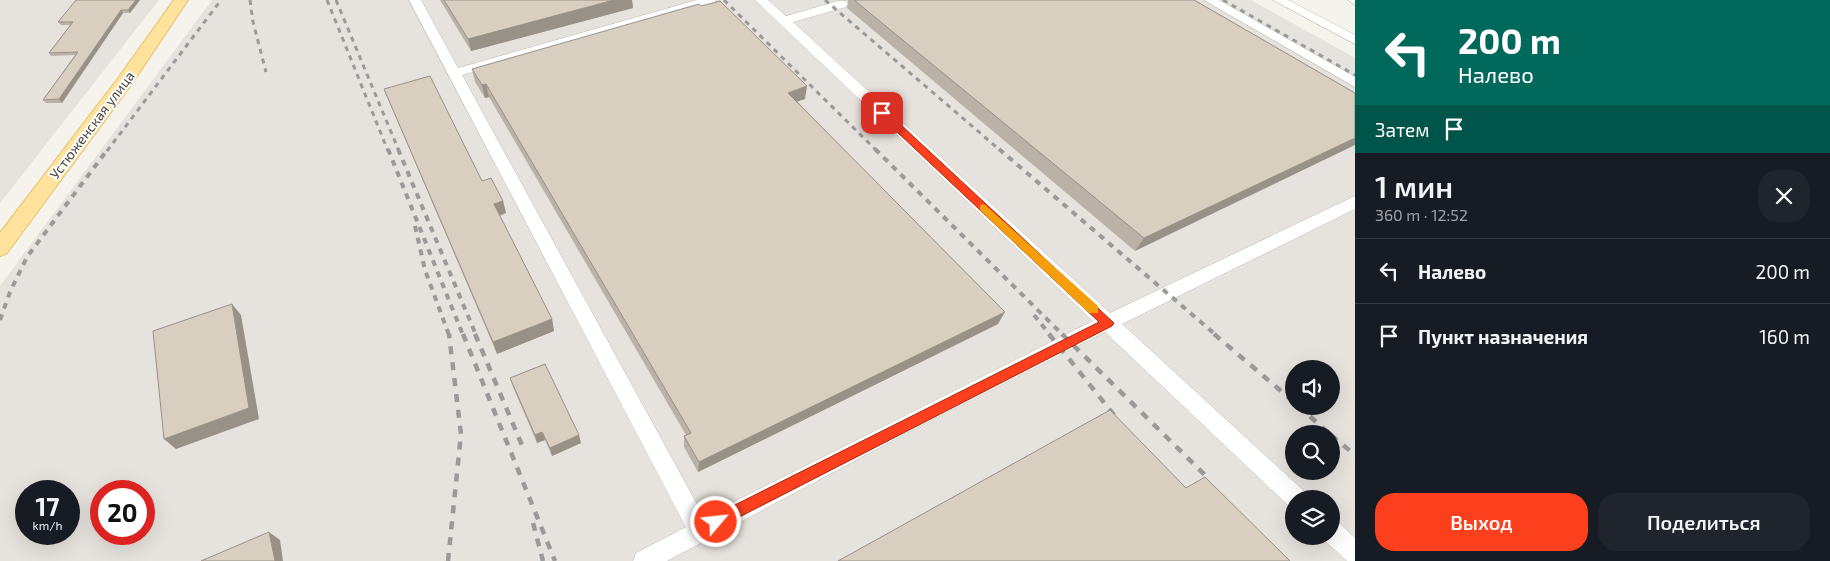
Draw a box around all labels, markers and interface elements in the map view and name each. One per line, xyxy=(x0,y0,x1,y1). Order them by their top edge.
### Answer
text: 200 m xyxy=(1458,19,1561,61)
icon: left xyxy=(1375,20,1440,85)
text: Налево xyxy=(1458,61,1534,87)
street label: Устюженская улица xyxy=(45,67,138,182)
pin xyxy=(861,92,903,134)
icon: arrive xyxy=(868,99,896,127)
icon: arrive xyxy=(1440,115,1468,143)
text: Затем xyxy=(1375,118,1430,141)
text: 1 мин xyxy=(1375,168,1453,204)
button: close xyxy=(1758,170,1810,222)
text: 360 m · 12:52 xyxy=(1375,205,1468,224)
icon: left xyxy=(1375,257,1403,285)
text: Налево xyxy=(1418,260,1486,283)
text: 200 m xyxy=(1756,260,1810,283)
icon: arrive xyxy=(1375,322,1403,350)
text: Пункт назначения xyxy=(1418,325,1588,348)
text: 160 m xyxy=(1759,325,1810,348)
map controls xyxy=(1285,360,1340,545)
button: sound xyxy=(1285,360,1340,415)
button: search xyxy=(1285,425,1340,480)
speed limit sign: 20 xyxy=(90,480,155,545)
button: layers xyxy=(1285,490,1340,545)
text: 17 xyxy=(35,491,60,521)
button: Выход xyxy=(1375,493,1588,551)
button: Поделиться xyxy=(1598,493,1810,551)
position arrow xyxy=(689,495,741,547)
text: km/h xyxy=(33,518,62,532)

